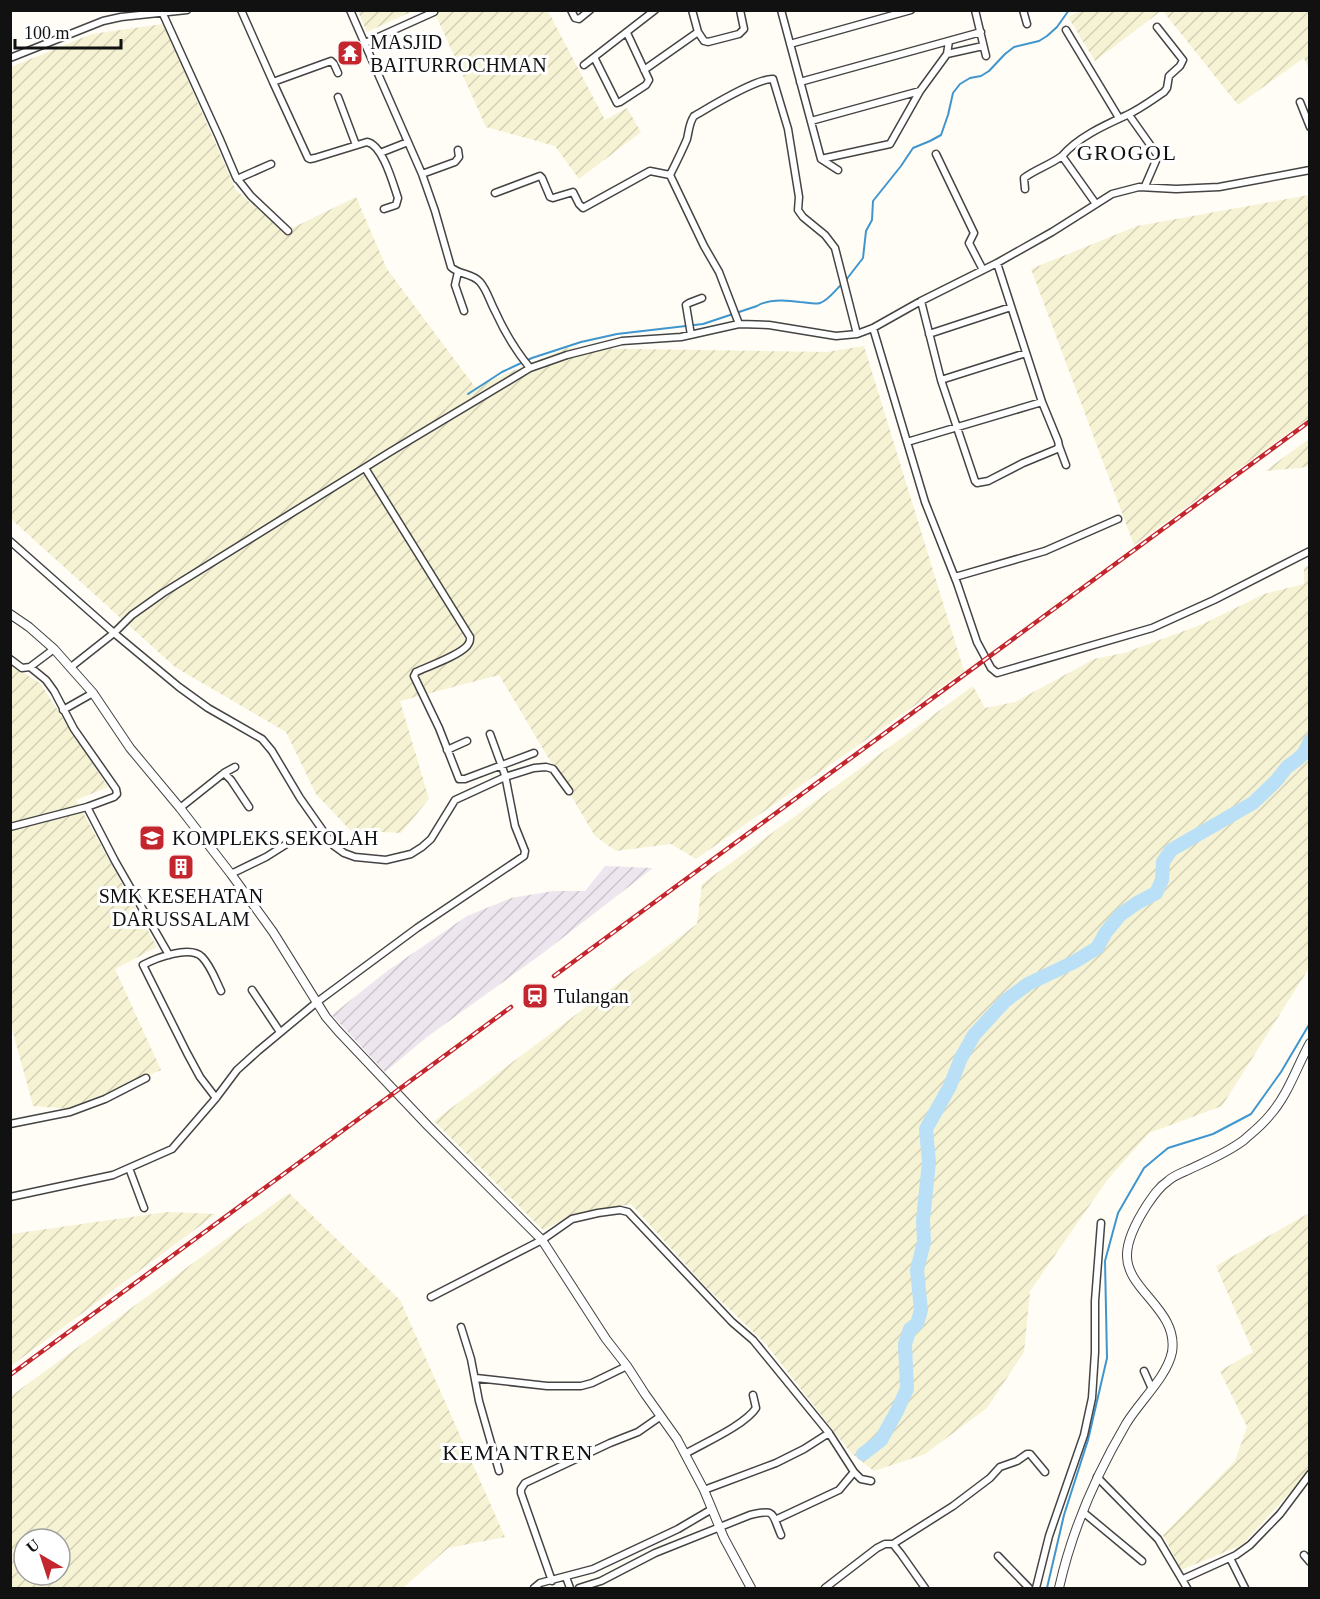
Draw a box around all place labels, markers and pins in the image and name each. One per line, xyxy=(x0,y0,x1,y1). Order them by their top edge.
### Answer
place label: MASJID BAITURROCHMAN xyxy=(370,31,547,76)
temple icon: MASJID BAITURROCHMAN xyxy=(335,38,365,68)
school or university icon: KOMPLEKS SEKOLAH xyxy=(137,823,167,853)
place label: KOMPLEKS SEKOLAH xyxy=(172,827,378,849)
building icon: SMK KESEHATAN DARUSSALAM xyxy=(166,852,196,882)
place label: SMK KESEHATAN DARUSSALAM xyxy=(99,885,263,930)
station icon: Tulangan xyxy=(520,981,550,1011)
place label: Tulangan xyxy=(554,985,629,1008)

